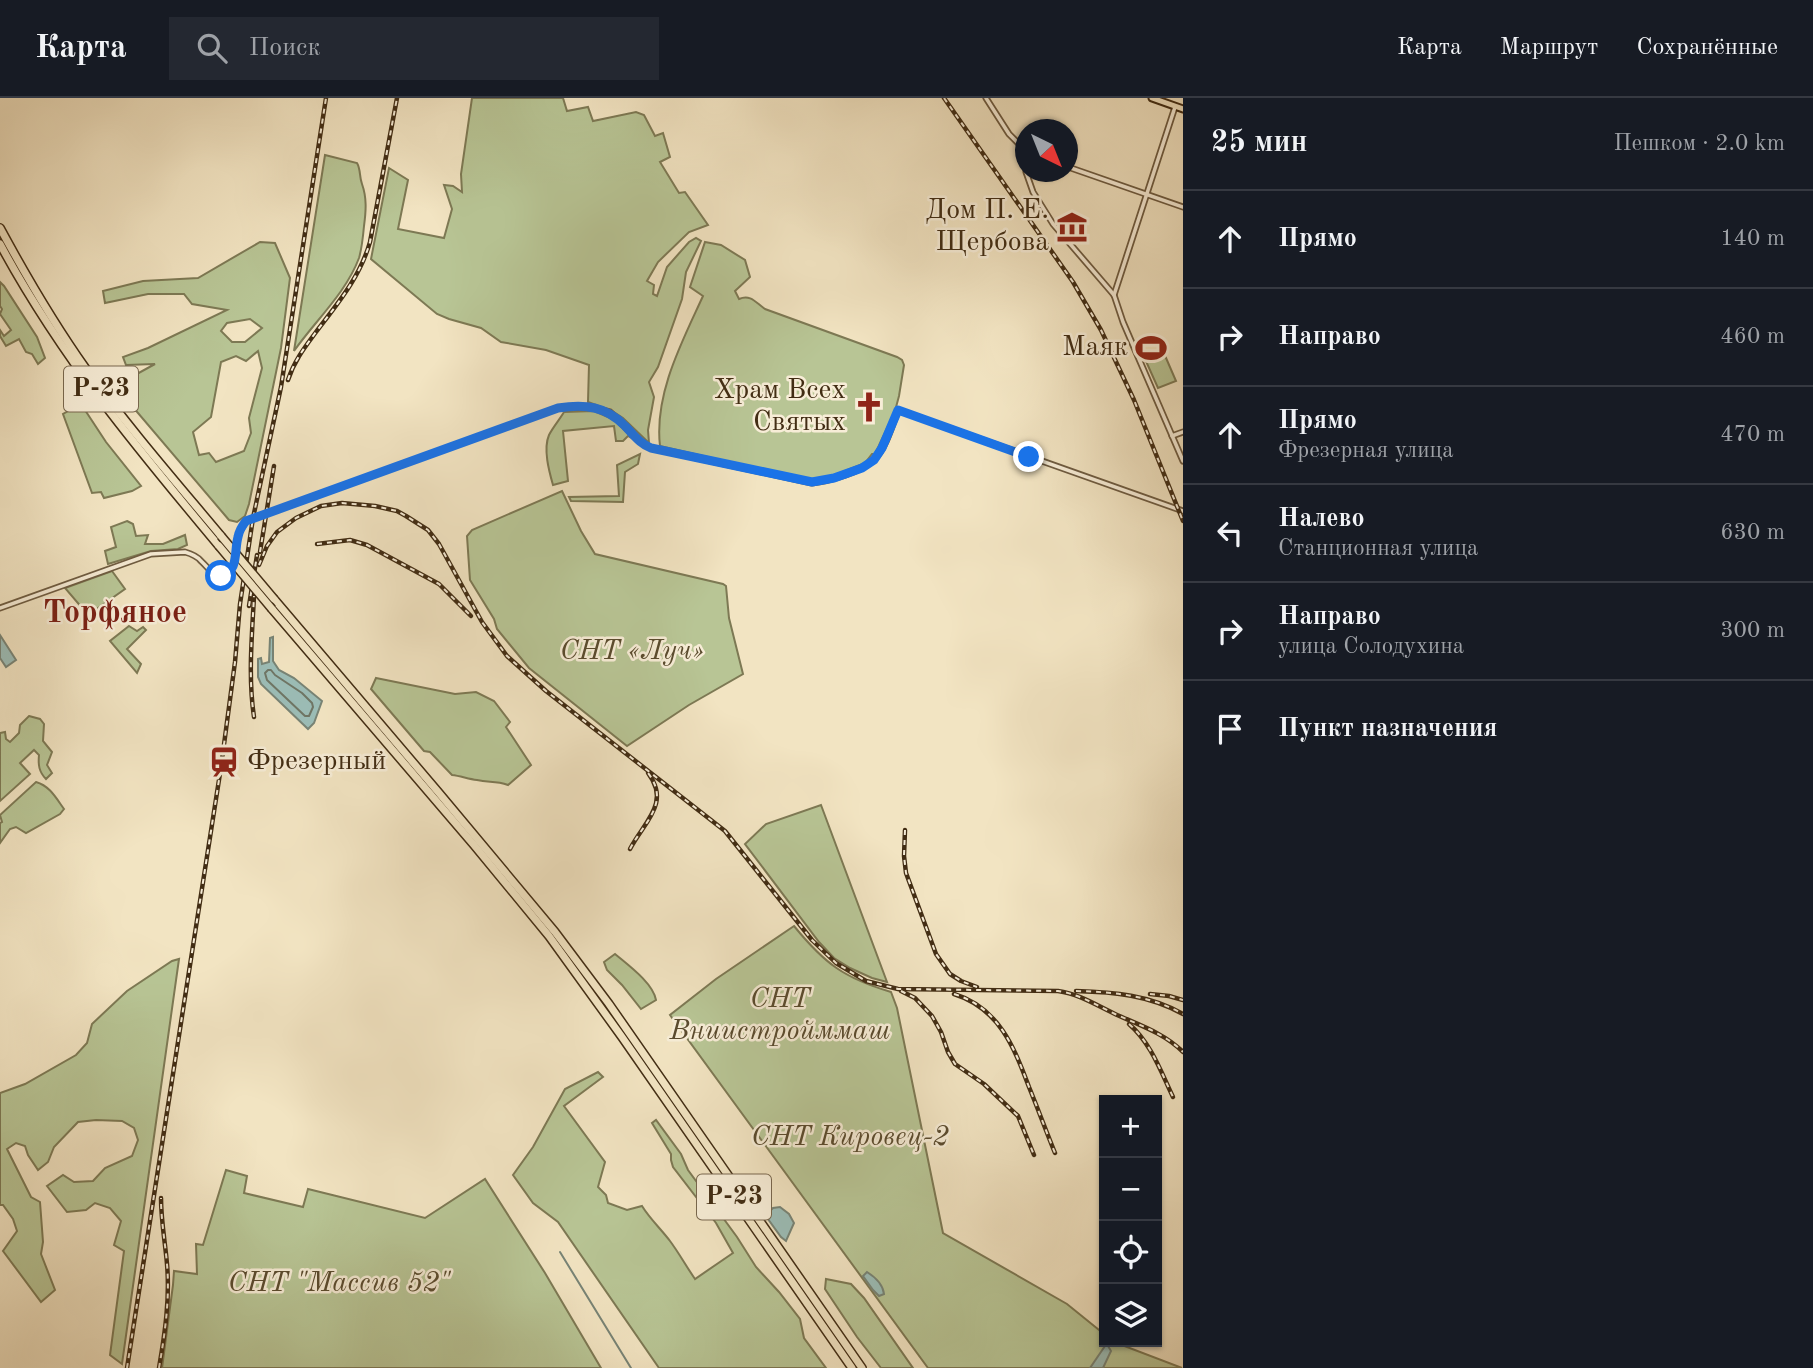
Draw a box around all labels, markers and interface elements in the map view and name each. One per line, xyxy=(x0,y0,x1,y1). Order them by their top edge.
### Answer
search box xyxy=(169,17,659,80)
icon: search xyxy=(193,29,231,67)
text: Карта xyxy=(35,32,127,65)
text: Поиск xyxy=(249,35,321,61)
text: Карта xyxy=(1397,36,1462,60)
text: Маршрут xyxy=(1500,36,1598,60)
text: Сохранённые xyxy=(1636,36,1778,60)
north arrow xyxy=(1015,119,1078,182)
text: 25 мин xyxy=(1211,128,1308,158)
text: Пешком · 2.0 km xyxy=(1613,132,1785,155)
place label: Дом П. Е. Щербова xyxy=(926,197,1049,257)
museum icon: Дом П. Е. Щербова xyxy=(1055,210,1089,244)
icon: ahead xyxy=(1211,220,1249,258)
text: Прямо xyxy=(1278,226,1357,252)
text: 140 m xyxy=(1720,227,1785,250)
icon: right xyxy=(1211,318,1249,356)
text: Направо xyxy=(1278,324,1381,350)
text: 460 m xyxy=(1720,325,1785,348)
sports icon: Маяк xyxy=(1134,331,1168,365)
place label: Маяк xyxy=(1062,334,1128,362)
road number: Р-23 xyxy=(64,366,138,412)
place label: Храм Всех Святых xyxy=(714,377,846,437)
church icon: Храм Всех Святых xyxy=(852,390,886,424)
text: Прямо xyxy=(1278,408,1357,434)
icon: ahead xyxy=(1211,416,1249,454)
text: 470 m xyxy=(1720,423,1785,446)
text: Фрезерная улица xyxy=(1278,439,1454,462)
route end xyxy=(1013,441,1044,472)
text: Налево xyxy=(1278,506,1365,532)
icon: left xyxy=(1211,514,1249,552)
text: 630 m xyxy=(1720,521,1785,544)
text: Станционная улица xyxy=(1278,537,1478,560)
route start xyxy=(205,560,236,591)
district label: Торфяное xyxy=(43,598,187,630)
text: Направо xyxy=(1278,604,1381,630)
icon: right xyxy=(1211,612,1249,650)
text: 300 m xyxy=(1720,619,1785,642)
text: улица Солодухина xyxy=(1278,635,1464,658)
park label: СНТ «Луч» xyxy=(560,638,704,666)
icon: arrive xyxy=(1211,710,1249,748)
text: Пункт назначения xyxy=(1278,716,1497,742)
station icon: Фрезерный xyxy=(207,745,241,779)
place label: Фрезерный xyxy=(247,748,386,776)
park label: СНТ Вниистройммаш xyxy=(669,986,890,1046)
map controls xyxy=(1099,1095,1162,1347)
button: + xyxy=(1099,1095,1162,1158)
park label: СНТ Кировец-2 xyxy=(751,1124,949,1152)
button: − xyxy=(1099,1158,1162,1221)
road number: Р-23 xyxy=(697,1174,771,1220)
button: locate xyxy=(1099,1221,1162,1284)
park label: СНТ "Массив 52" xyxy=(228,1270,451,1298)
button: layers xyxy=(1099,1284,1162,1347)

